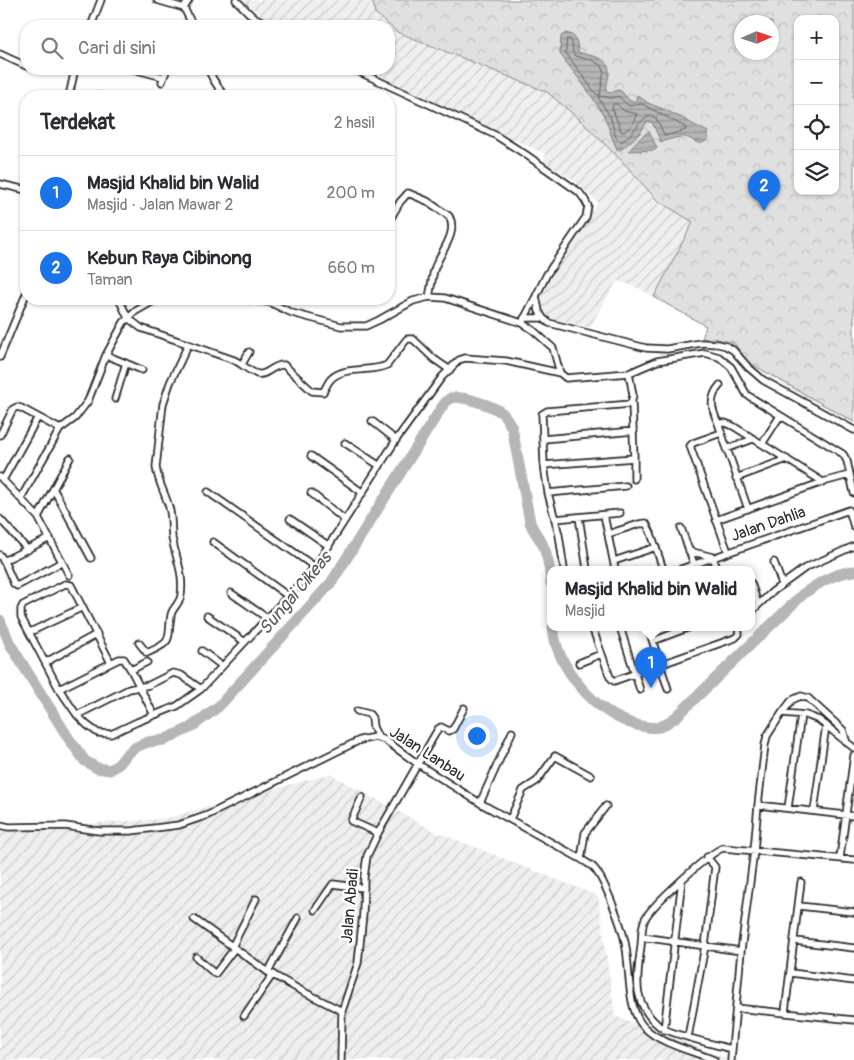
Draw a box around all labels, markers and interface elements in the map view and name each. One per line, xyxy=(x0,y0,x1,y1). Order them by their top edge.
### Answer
north arrow xyxy=(734,15,779,60)
map controls xyxy=(794,15,839,195)
button: + xyxy=(794,15,839,60)
search box xyxy=(20,20,395,75)
icon: search xyxy=(38,34,66,62)
text: Cari di sini xyxy=(78,36,155,60)
button: − xyxy=(794,60,839,105)
button: locate xyxy=(794,105,839,150)
text: Terdekat xyxy=(40,109,115,136)
text: 2 hasil xyxy=(334,113,375,133)
button: layers xyxy=(794,150,839,195)
pin: 2 xyxy=(748,170,780,211)
text: Masjid Khalid bin Walid xyxy=(87,171,259,195)
text: 1 xyxy=(53,183,59,203)
text: 200 m xyxy=(327,183,375,203)
text: Masjid · Jalan Mawar 2 xyxy=(87,195,233,215)
text: Kebun Raya Cibinong xyxy=(87,246,252,270)
text: 2 xyxy=(52,258,60,278)
text: 660 m xyxy=(328,258,375,278)
text: Taman xyxy=(87,270,133,290)
street label: Jalan Dahlia xyxy=(728,502,808,546)
water label: Sungai Cikeas xyxy=(254,546,338,640)
popup xyxy=(547,566,755,631)
text: Masjid Khalid bin Walid xyxy=(565,577,737,601)
text: Masjid xyxy=(565,601,605,621)
pin: 1 xyxy=(635,647,667,688)
street label: Jalan Lanbau xyxy=(386,722,469,786)
your location xyxy=(464,723,490,749)
street label: Jalan Abadi xyxy=(337,868,363,944)

